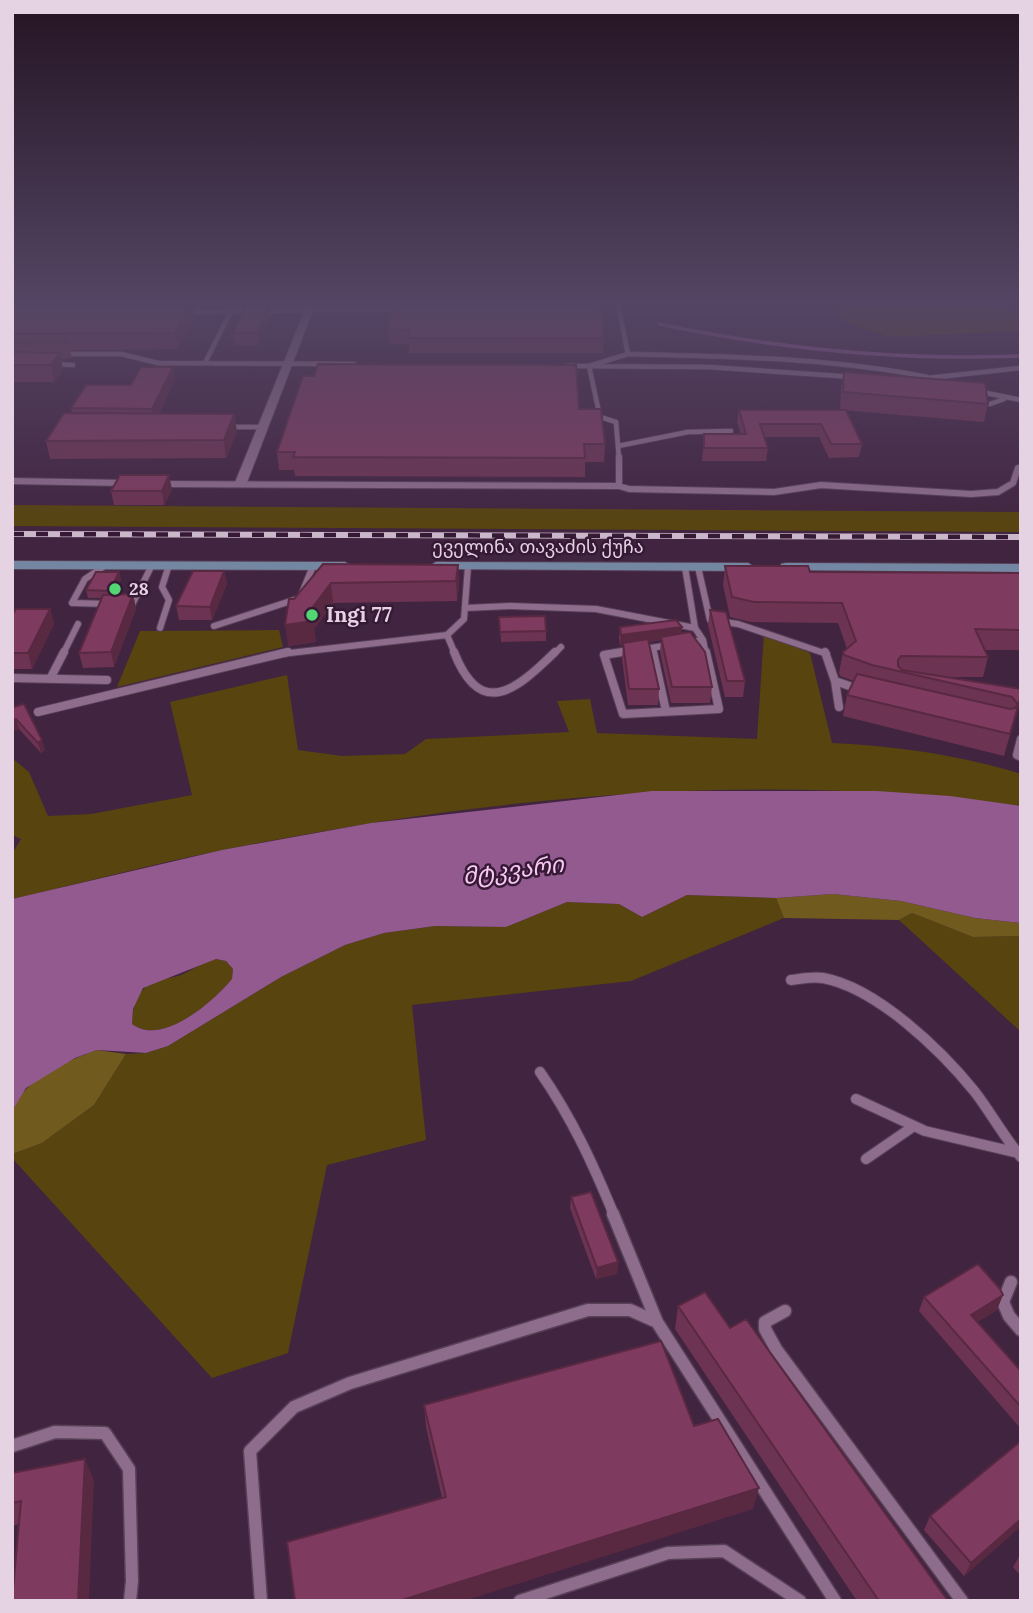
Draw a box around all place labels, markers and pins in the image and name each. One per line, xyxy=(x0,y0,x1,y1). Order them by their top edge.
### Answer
place label: 28 xyxy=(129,577,149,600)
marker: 28 xyxy=(107,581,123,597)
place label: Ingi 77 xyxy=(326,601,392,628)
marker: Ingi 77 xyxy=(304,607,320,623)

